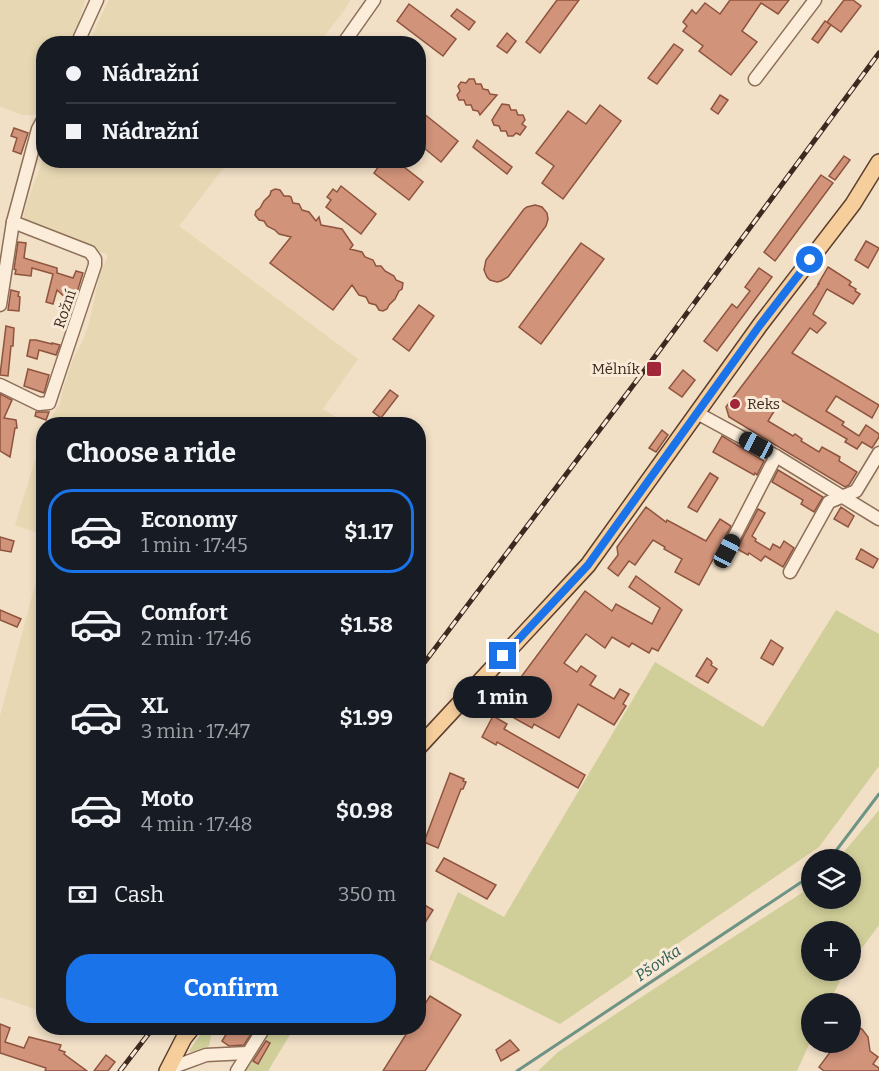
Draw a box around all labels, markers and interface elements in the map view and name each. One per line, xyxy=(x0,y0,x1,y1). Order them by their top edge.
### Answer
text: Nádražní xyxy=(102,60,199,87)
text: Nádražní xyxy=(102,118,199,145)
route start xyxy=(796,246,823,273)
street label: Rožní xyxy=(50,287,80,331)
place label: Mělník xyxy=(592,360,640,378)
marker: Mělník xyxy=(645,360,663,378)
place label: Reks xyxy=(747,395,780,413)
marker: Reks xyxy=(728,397,742,411)
car xyxy=(736,429,776,461)
text: Choose a ride xyxy=(66,437,236,469)
icon: car xyxy=(69,504,123,558)
text: Economy xyxy=(141,506,237,533)
text: $1.17 xyxy=(344,518,393,545)
car xyxy=(711,531,743,571)
text: 1 min · 17:45 xyxy=(141,533,248,557)
icon: car xyxy=(69,597,123,651)
text: Comfort xyxy=(141,599,228,626)
text: $1.58 xyxy=(340,611,393,638)
text: 2 min · 17:46 xyxy=(141,626,251,650)
route end xyxy=(489,642,516,669)
callout: 1 min xyxy=(454,677,552,719)
text: 1 min xyxy=(477,685,528,709)
icon: car xyxy=(69,690,123,744)
text: XL xyxy=(141,692,168,719)
text: $1.99 xyxy=(339,704,393,731)
text: 3 min · 17:47 xyxy=(141,719,250,743)
icon: car xyxy=(69,783,123,837)
text: Moto xyxy=(141,785,194,812)
text: $0.98 xyxy=(336,797,393,824)
text: 4 min · 17:48 xyxy=(141,812,252,836)
map controls xyxy=(801,849,861,1053)
button: layers xyxy=(801,849,861,909)
icon: cash xyxy=(66,878,99,911)
text: Cash xyxy=(114,881,164,908)
text: 350 m xyxy=(338,882,396,906)
button: + xyxy=(801,921,861,981)
water label: Pšovka xyxy=(632,941,684,985)
button: Confirm xyxy=(66,954,396,1023)
button: − xyxy=(801,993,861,1053)

